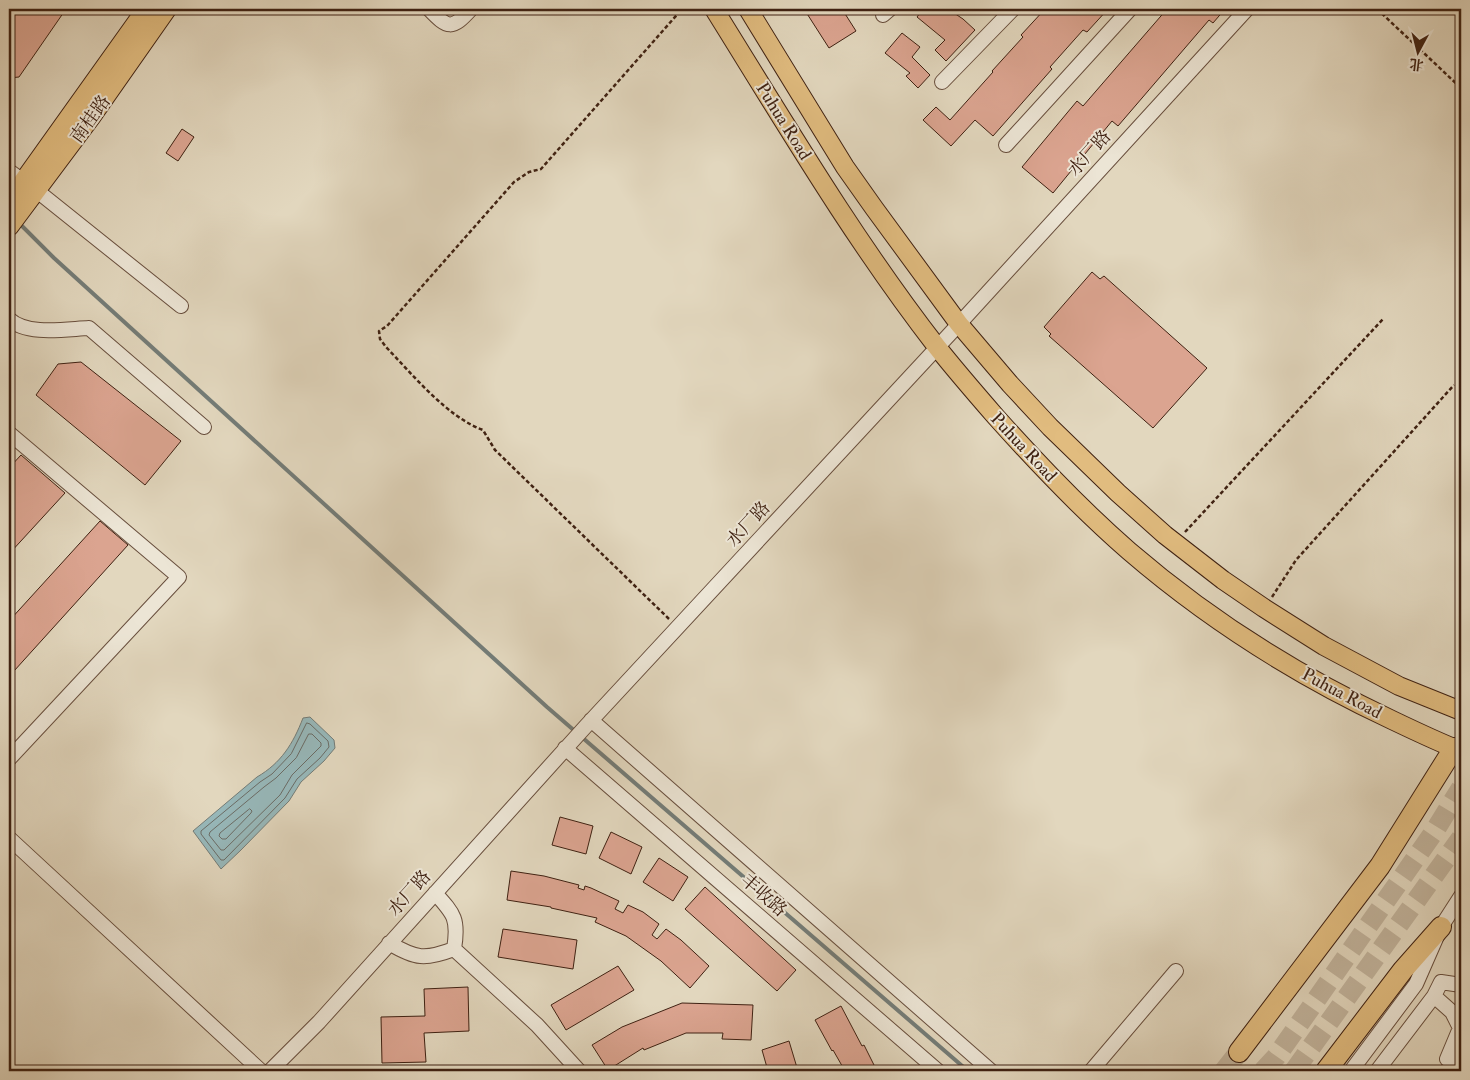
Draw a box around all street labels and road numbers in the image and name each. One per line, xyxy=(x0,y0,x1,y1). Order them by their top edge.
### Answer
street label: Puhua Road xyxy=(751,78,817,164)
street label: 南桂路 xyxy=(65,91,116,148)
street label: 水厂路 xyxy=(1063,126,1116,181)
street label: Puhua Road xyxy=(985,408,1062,487)
street label: 水厂路 xyxy=(722,497,775,552)
street label: Puhua Road xyxy=(1298,663,1386,724)
street label: 水厂路 xyxy=(383,866,436,921)
street label: 丰收路 xyxy=(736,869,792,922)

